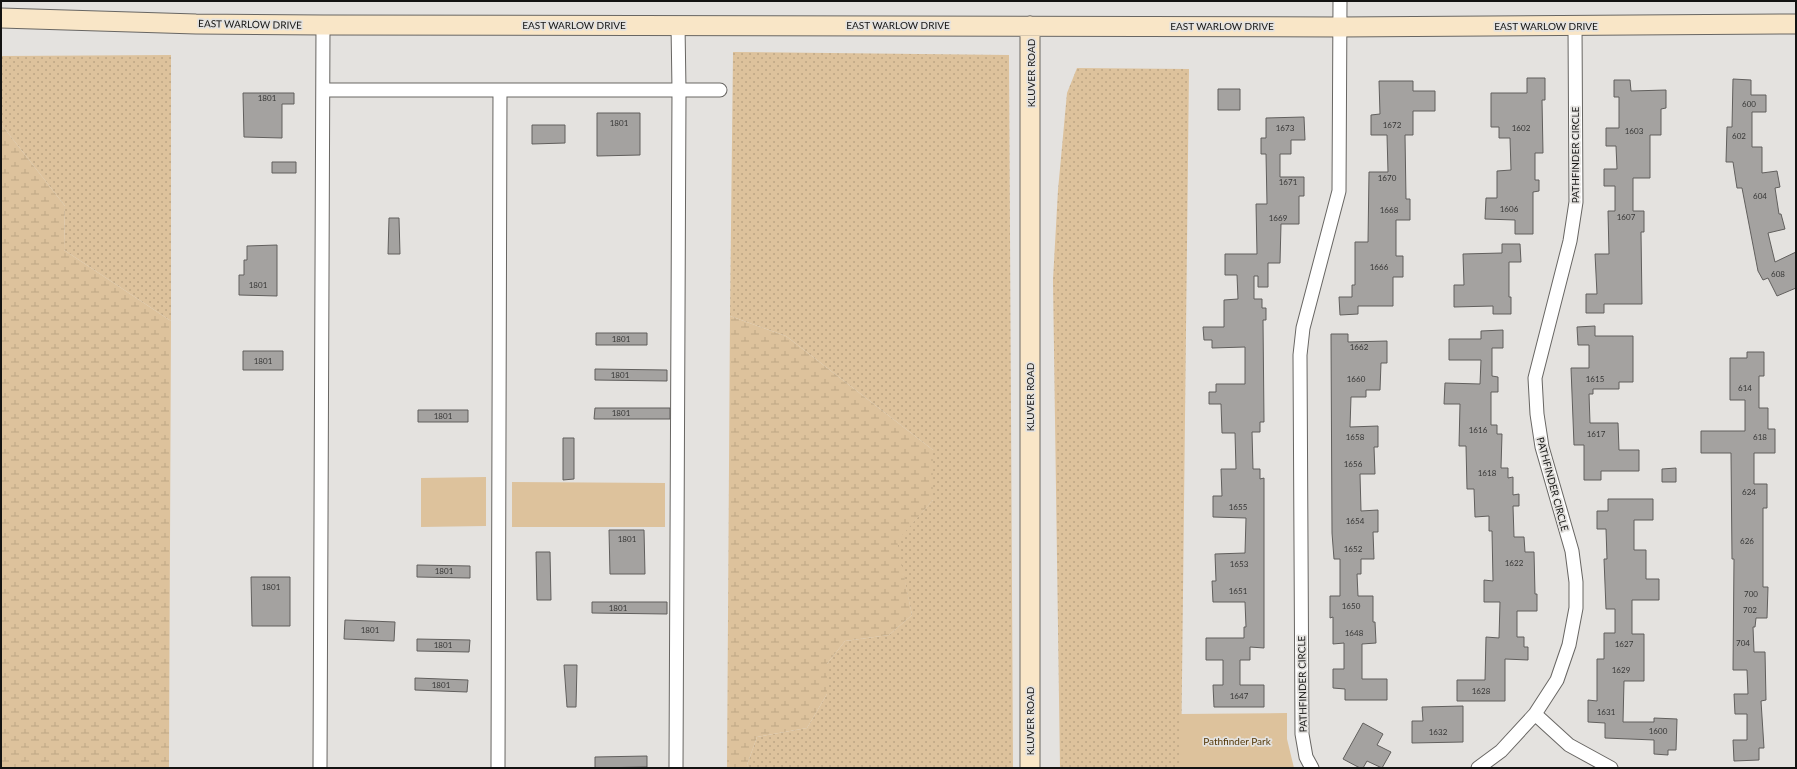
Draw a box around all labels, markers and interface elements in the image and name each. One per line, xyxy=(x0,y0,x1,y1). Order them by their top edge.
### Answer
street label: EAST WARLOW DRIVE xyxy=(198,17,302,31)
street label: EAST WARLOW DRIVE xyxy=(522,19,626,31)
street label: EAST WARLOW DRIVE xyxy=(846,19,950,31)
street label: EAST WARLOW DRIVE xyxy=(1170,20,1274,32)
street label: EAST WARLOW DRIVE xyxy=(1494,20,1598,32)
street label: KLUVER ROAD xyxy=(1025,38,1037,107)
house number: 1801 xyxy=(258,93,277,103)
house number: 600 xyxy=(1742,99,1756,109)
street label: PATHFINDER CIRCLE xyxy=(1569,106,1581,203)
house number: 1801 xyxy=(610,118,629,128)
house number: 1672 xyxy=(1383,120,1402,130)
house number: 1673 xyxy=(1276,123,1295,133)
house number: 1602 xyxy=(1512,123,1531,133)
house number: 1603 xyxy=(1625,126,1644,136)
house number: 602 xyxy=(1732,131,1746,141)
house number: 1670 xyxy=(1378,173,1397,183)
house number: 1671 xyxy=(1279,177,1298,187)
house number: 604 xyxy=(1753,191,1767,201)
house number: 1606 xyxy=(1500,204,1519,214)
house number: 1668 xyxy=(1380,205,1399,215)
house number: 1607 xyxy=(1617,212,1636,222)
house number: 1669 xyxy=(1269,213,1288,223)
house number: 1666 xyxy=(1370,262,1389,272)
house number: 608 xyxy=(1771,269,1785,279)
house number: 1801 xyxy=(249,280,268,290)
house number: 1801 xyxy=(612,334,631,344)
house number: 1662 xyxy=(1350,342,1369,352)
house number: 1801 xyxy=(254,356,273,366)
street label: KLUVER ROAD xyxy=(1024,362,1036,431)
house number: 1801 xyxy=(611,370,630,380)
house number: 1660 xyxy=(1347,374,1366,384)
house number: 1615 xyxy=(1586,374,1605,384)
house number: 614 xyxy=(1738,383,1752,393)
house number: 1801 xyxy=(612,408,631,418)
house number: 1801 xyxy=(434,411,453,421)
house number: 1616 xyxy=(1469,425,1488,435)
house number: 1617 xyxy=(1587,429,1606,439)
house number: 1658 xyxy=(1346,432,1365,442)
house number: 618 xyxy=(1753,432,1767,442)
street label: PATHFINDER CIRCLE xyxy=(1535,436,1571,532)
house number: 1656 xyxy=(1344,459,1363,469)
house number: 1618 xyxy=(1478,468,1497,478)
house number: 624 xyxy=(1742,487,1756,497)
house number: 1655 xyxy=(1229,502,1248,512)
house number: 1654 xyxy=(1346,516,1365,526)
house number: 1801 xyxy=(618,534,637,544)
house number: 626 xyxy=(1740,536,1754,546)
house number: 1652 xyxy=(1344,544,1363,554)
house number: 1622 xyxy=(1505,558,1524,568)
house number: 1653 xyxy=(1230,559,1249,569)
house number: 1801 xyxy=(435,566,454,576)
house number: 1801 xyxy=(262,582,281,592)
house number: 1651 xyxy=(1229,586,1248,596)
house number: 700 xyxy=(1744,589,1758,599)
house number: 1650 xyxy=(1342,601,1361,611)
house number: 1801 xyxy=(609,603,628,613)
house number: 702 xyxy=(1743,605,1757,615)
house number: 1801 xyxy=(361,625,380,635)
house number: 1648 xyxy=(1345,628,1364,638)
street label: PATHFINDER CIRCLE xyxy=(1295,635,1309,732)
house number: 704 xyxy=(1736,638,1750,648)
house number: 1627 xyxy=(1615,639,1634,649)
house number: 1801 xyxy=(434,640,453,650)
house number: 1629 xyxy=(1612,665,1631,675)
house number: 1801 xyxy=(432,680,451,690)
street label: KLUVER ROAD xyxy=(1024,686,1036,755)
house number: 1628 xyxy=(1472,686,1491,696)
house number: 1647 xyxy=(1230,691,1249,701)
house number: 1631 xyxy=(1597,707,1616,717)
house number: 1600 xyxy=(1649,726,1668,736)
house number: 1632 xyxy=(1429,727,1448,737)
park label: Pathfinder Park xyxy=(1203,735,1272,747)

